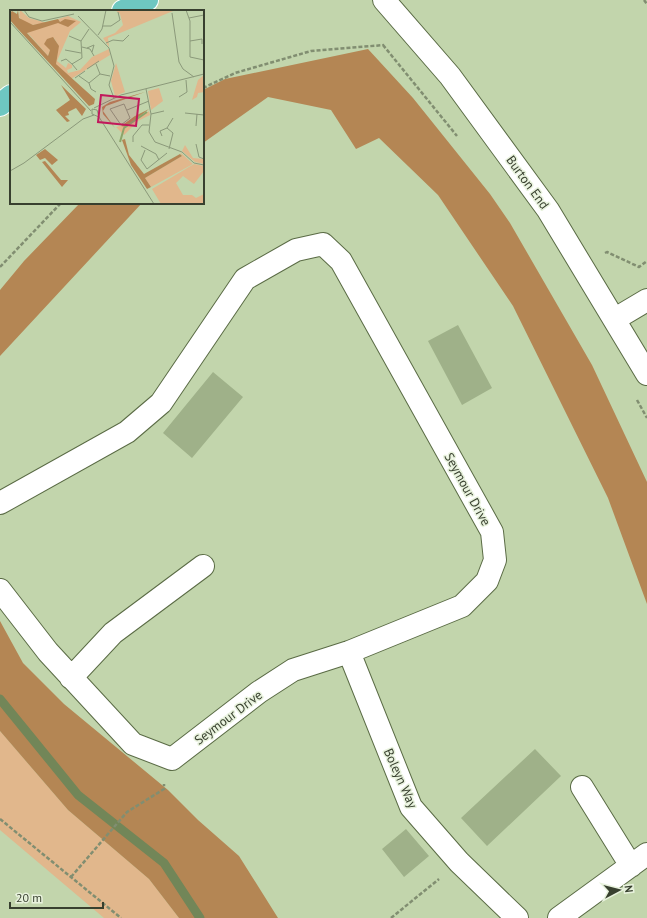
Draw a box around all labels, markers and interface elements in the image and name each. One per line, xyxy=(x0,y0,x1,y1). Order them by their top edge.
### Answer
inset map xyxy=(10,10,204,204)
street label: Burton End xyxy=(502,152,553,212)
street label: Seymour Drive xyxy=(441,450,495,529)
street label: Seymour Drive xyxy=(191,686,266,749)
street label: Boleyn Way xyxy=(380,746,421,811)
north arrow xyxy=(599,870,639,910)
scale bar xyxy=(10,884,103,910)
text: N xyxy=(622,884,636,893)
text: 20 m xyxy=(16,890,42,905)

